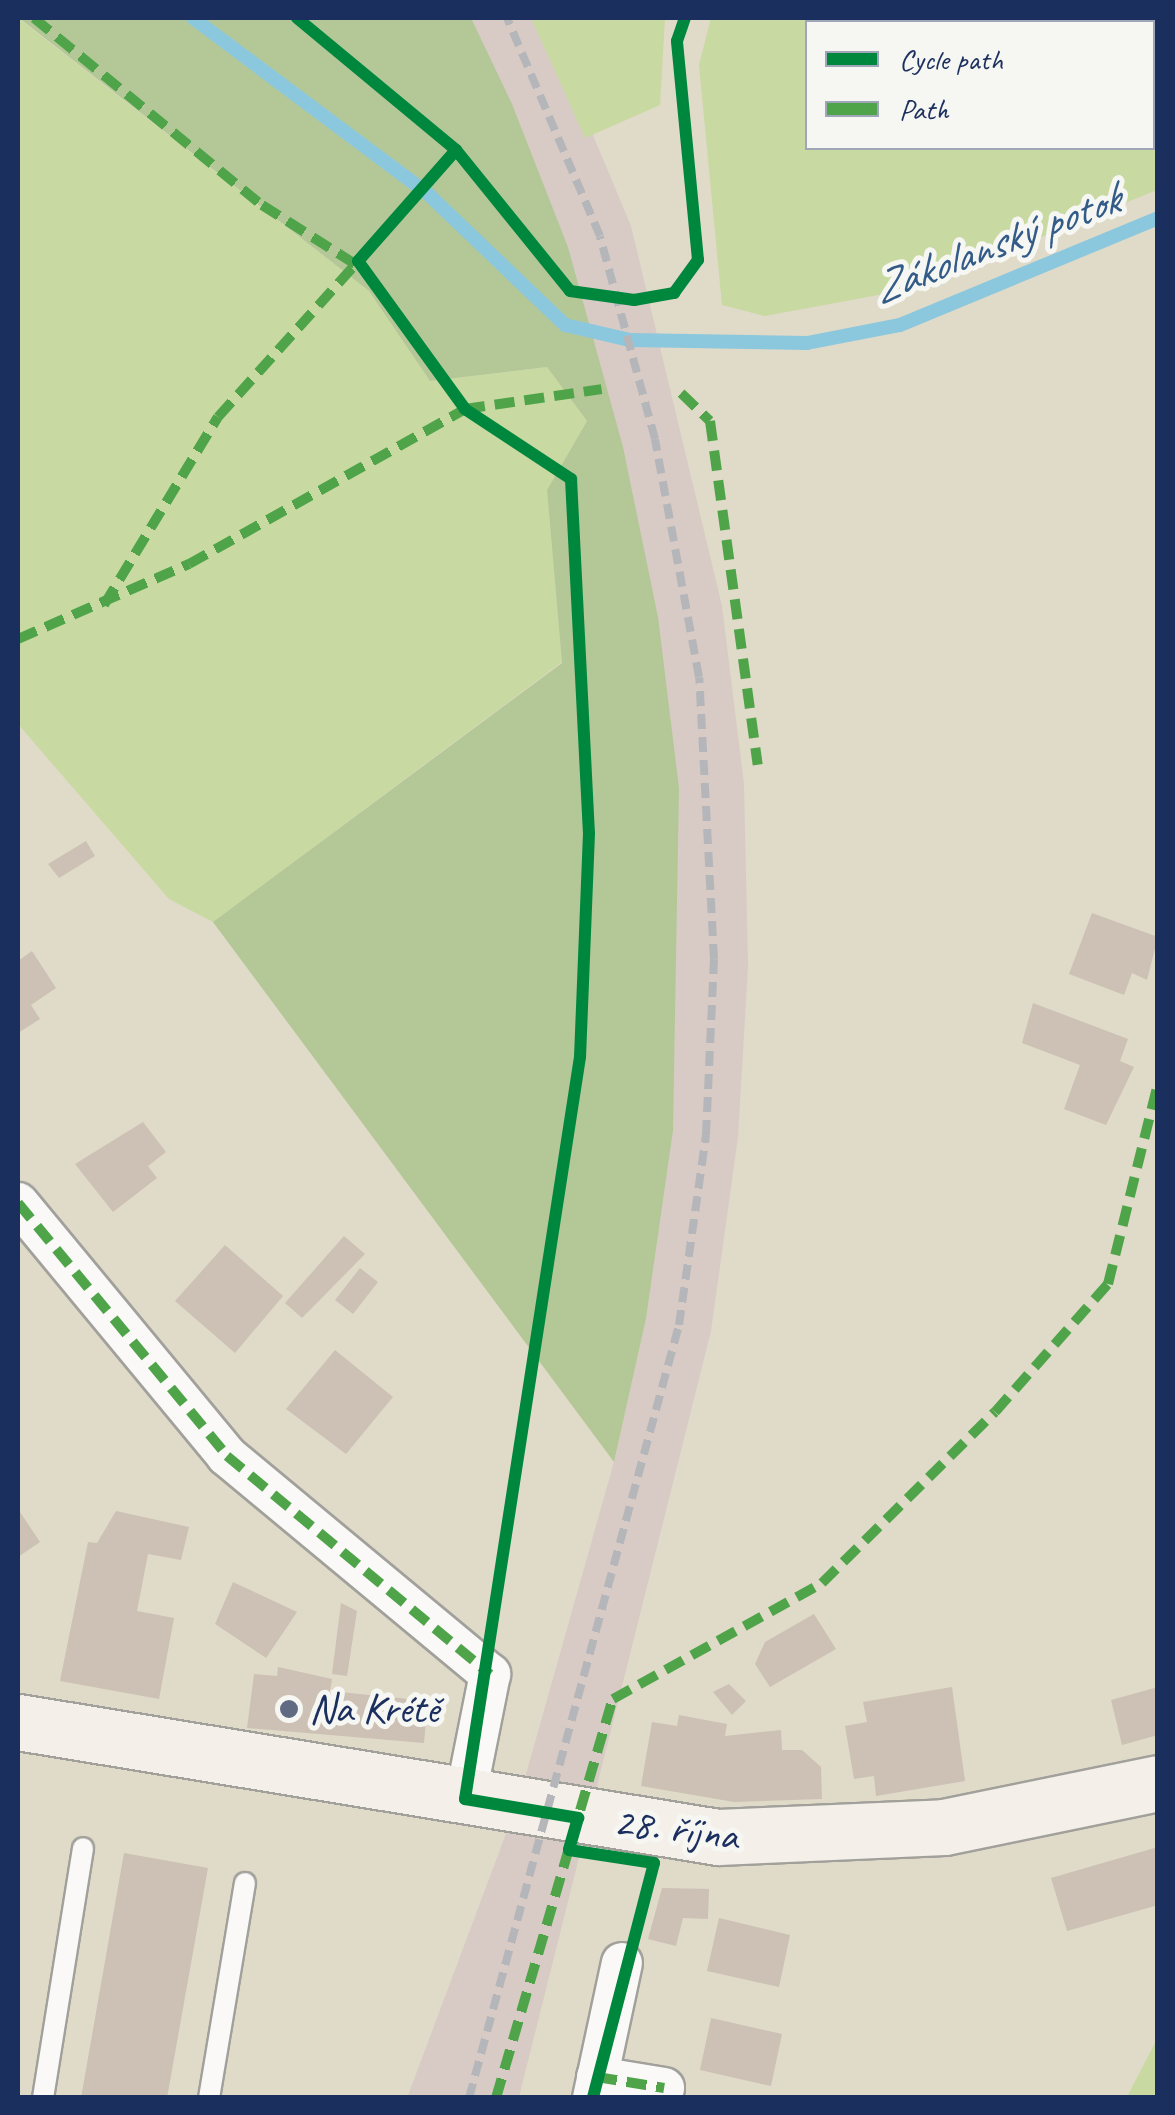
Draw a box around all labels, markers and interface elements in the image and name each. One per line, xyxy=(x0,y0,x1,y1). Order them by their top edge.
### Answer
legend xyxy=(805,20,1155,150)
text: Cycle path xyxy=(899,40,1003,78)
text: Path xyxy=(899,90,948,128)
water label: Zákolanský potok xyxy=(865,172,1127,316)
place label: Na Krétě xyxy=(309,1684,440,1734)
marker: Na Krétě xyxy=(278,1698,300,1720)
street label: 28. října xyxy=(611,1796,741,1862)

